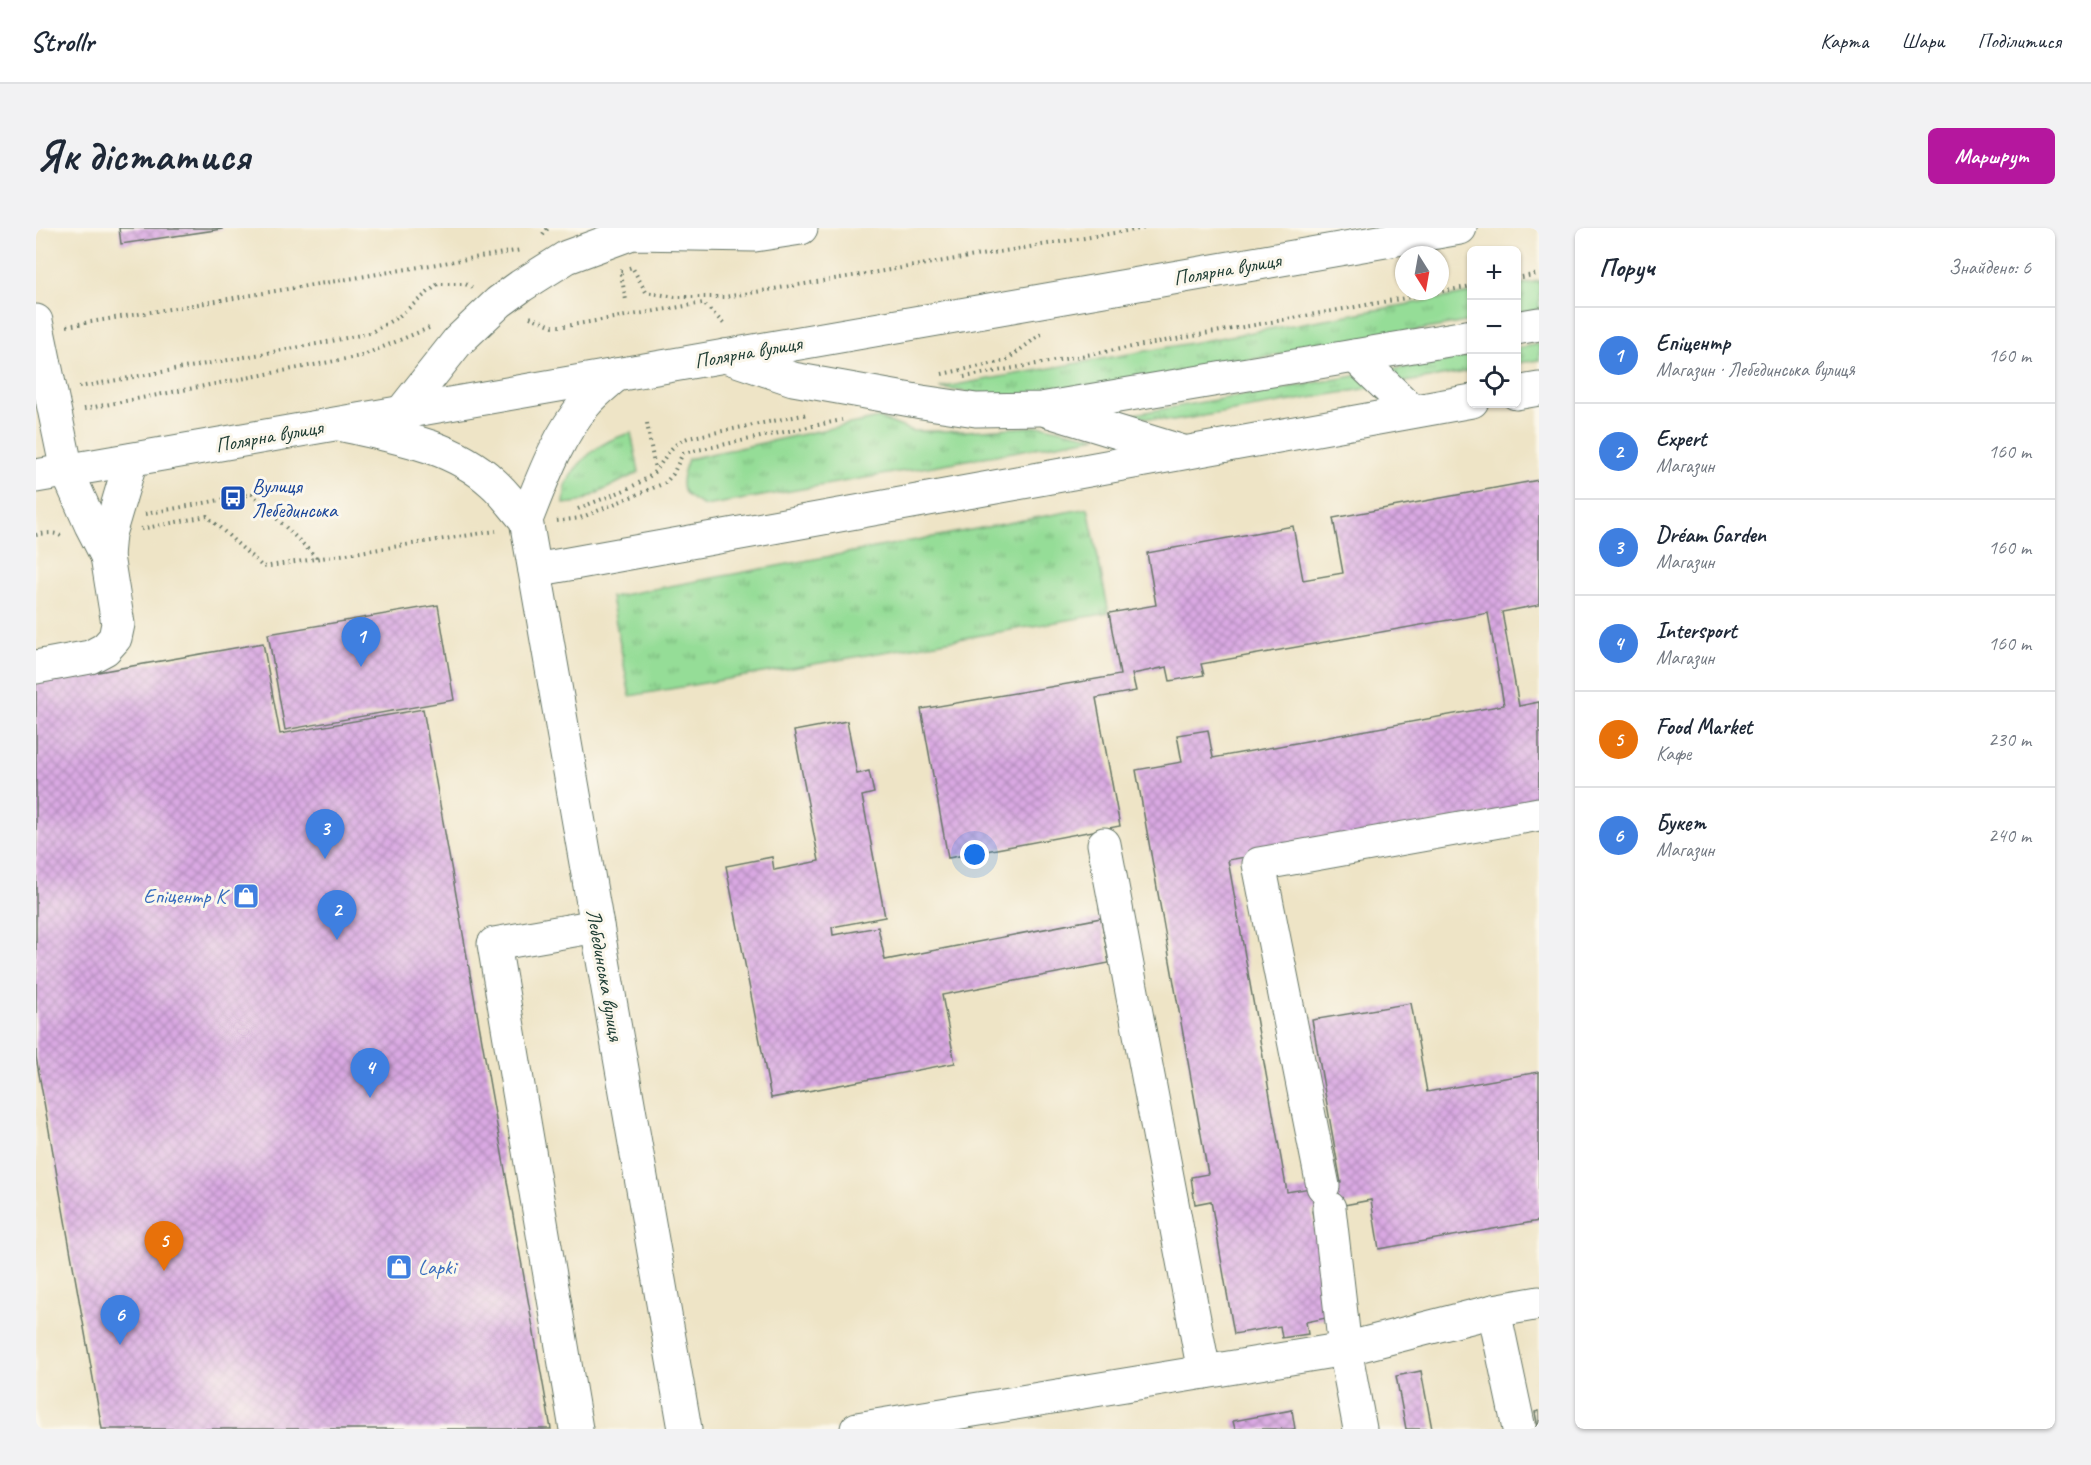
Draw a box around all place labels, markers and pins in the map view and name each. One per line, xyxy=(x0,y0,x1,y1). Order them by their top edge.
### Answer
place label: Вулиця Лебединська xyxy=(252,473,339,523)
bus stop icon: Вулиця Лебединська xyxy=(218,483,248,513)
pin: 1 xyxy=(342,618,380,667)
pin: 3 xyxy=(306,810,344,859)
shop icon: Епіцентр К xyxy=(231,881,261,911)
place label: Епіцентр К xyxy=(143,883,231,909)
pin: 2 xyxy=(318,890,356,940)
pin: 4 xyxy=(350,1048,390,1098)
pin: 5 xyxy=(144,1222,184,1271)
shop icon: Lapki xyxy=(384,1252,414,1282)
place label: Lapki xyxy=(418,1254,459,1280)
pin: 6 xyxy=(100,1296,140,1345)

